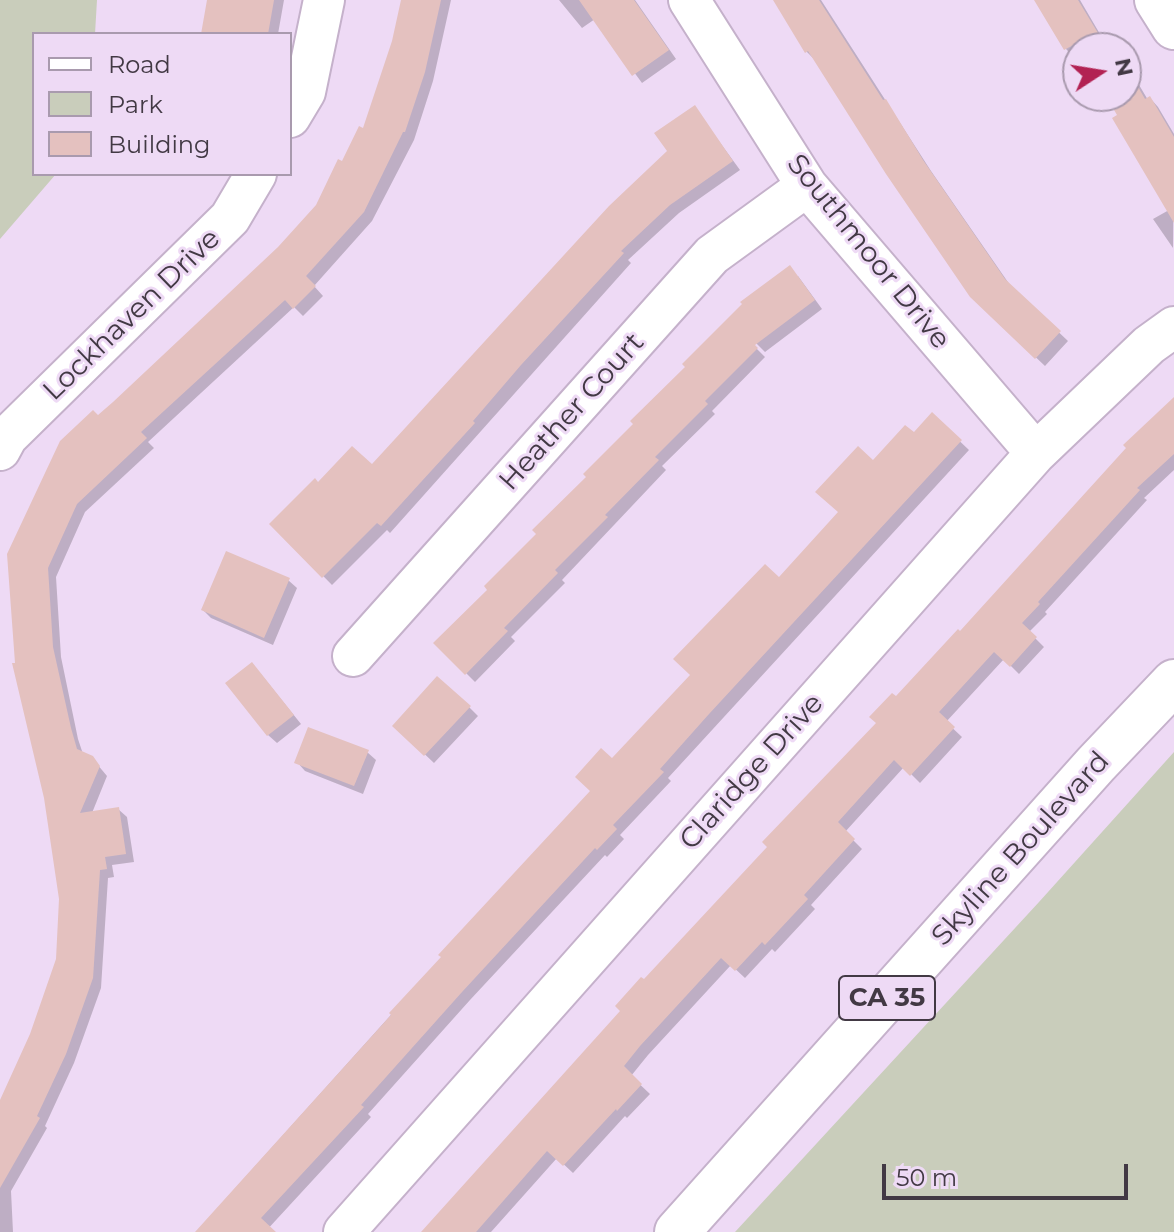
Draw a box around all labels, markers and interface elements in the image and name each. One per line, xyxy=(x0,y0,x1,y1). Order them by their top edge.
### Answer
legend xyxy=(32,32,292,176)
north arrow xyxy=(1062,32,1142,112)
text: Road xyxy=(108,50,171,79)
text: N xyxy=(1109,56,1139,79)
text: Park xyxy=(108,90,163,119)
text: Building xyxy=(108,130,211,159)
street label: Southmoor Drive xyxy=(779,148,957,356)
street label: Lockhaven Drive xyxy=(37,222,227,408)
street label: Heather Court xyxy=(493,326,651,498)
street label: Claridge Drive xyxy=(673,687,831,857)
street label: Skyline Boulevard xyxy=(925,745,1117,953)
road number: CA 35 xyxy=(839,976,935,1020)
scale bar xyxy=(886,1148,1132,1198)
text: 50 m xyxy=(896,1163,957,1192)

